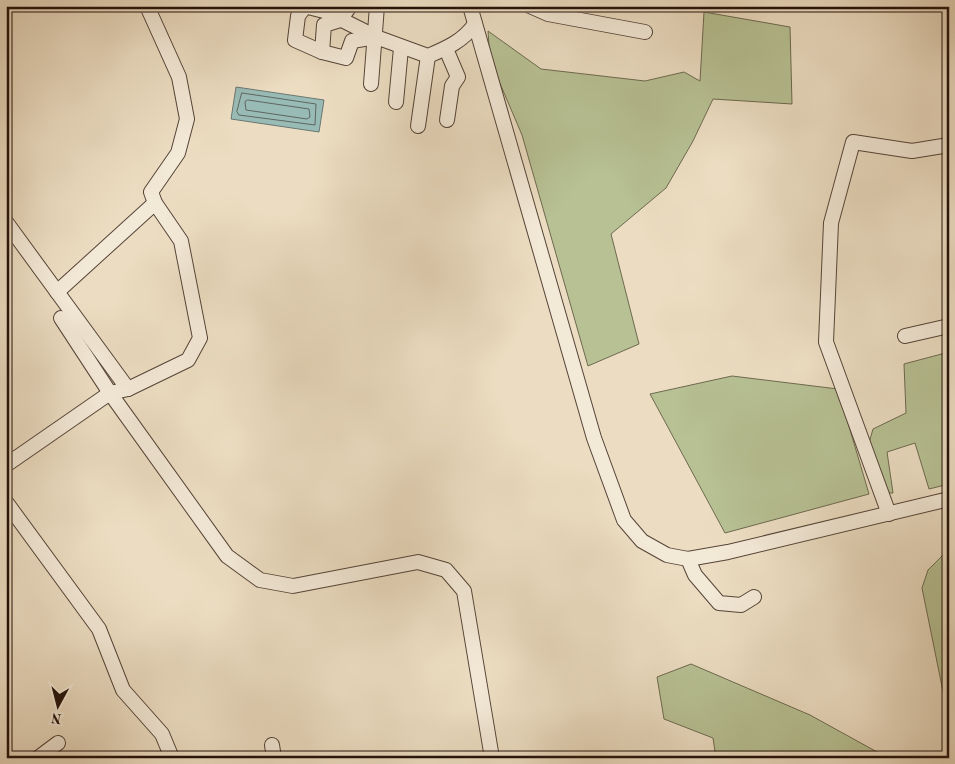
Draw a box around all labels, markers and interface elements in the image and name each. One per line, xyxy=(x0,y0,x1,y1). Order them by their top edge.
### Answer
north arrow xyxy=(32,682,82,732)
text: N xyxy=(50,710,63,726)

